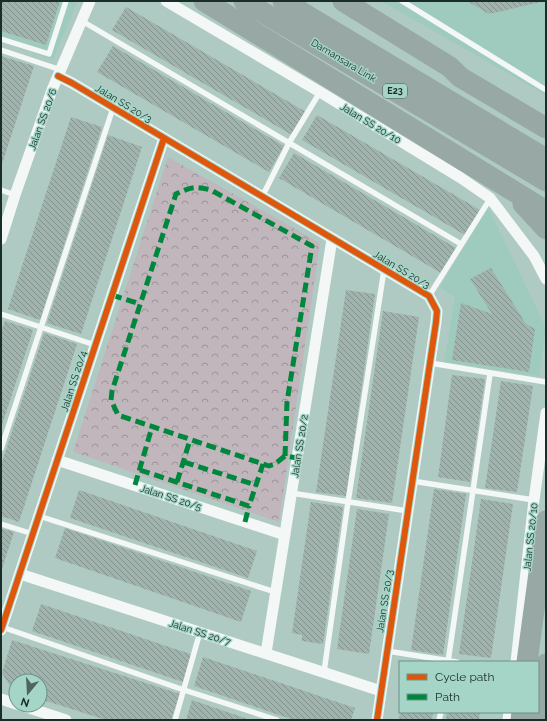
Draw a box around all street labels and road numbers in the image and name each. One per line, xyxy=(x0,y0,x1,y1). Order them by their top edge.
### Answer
street label: Damansara Link xyxy=(309,37,379,85)
street label: Jalan SS 20/3 xyxy=(94,82,154,125)
road number: E23 xyxy=(383,84,407,98)
street label: Jalan SS 20/6 xyxy=(26,87,59,151)
street label: Jalan SS 20/10 xyxy=(338,101,403,146)
street label: Jalan SS 20/3 xyxy=(372,248,432,291)
street label: Jalan SS 20/4 xyxy=(58,349,89,413)
street label: Jalan SS 20/2 xyxy=(289,414,310,478)
street label: Jalan SS 20/5 xyxy=(139,482,203,513)
street label: Jalan SS 20/10 xyxy=(521,502,540,572)
street label: Jalan SS 20/3 xyxy=(374,569,395,633)
street label: Jalan SS 20/7 xyxy=(168,617,233,648)

